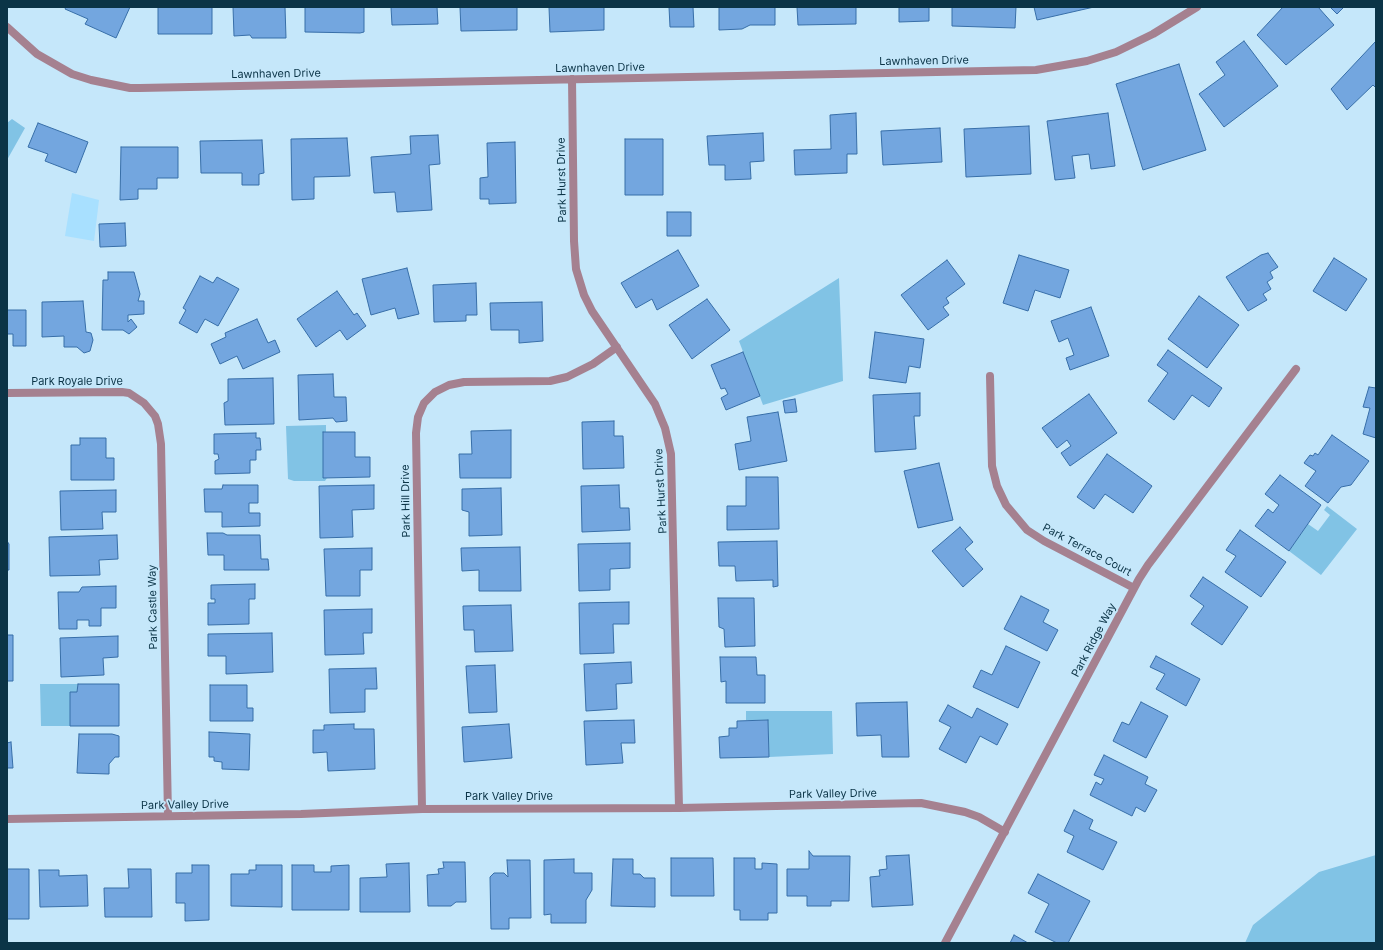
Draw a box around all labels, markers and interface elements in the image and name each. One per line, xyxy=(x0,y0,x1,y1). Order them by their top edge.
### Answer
street label: Lawnhaven Drive xyxy=(879,54,969,68)
street label: Lawnhaven Drive xyxy=(555,61,645,75)
street label: Lawnhaven Drive xyxy=(231,67,321,81)
street label: Park Hurst Drive xyxy=(555,137,569,223)
street label: Park Royale Drive xyxy=(31,375,123,389)
street label: Park Hurst Drive xyxy=(652,448,670,534)
street label: Park Hill Drive xyxy=(399,464,413,538)
street label: Park Terrace Court xyxy=(1040,521,1134,579)
street label: Park Castle Way xyxy=(146,564,160,650)
street label: Park Ridge Way xyxy=(1069,601,1119,679)
street label: Park Valley Drive xyxy=(789,787,877,801)
street label: Park Valley Drive xyxy=(465,790,553,804)
street label: Park Valley Drive xyxy=(141,798,229,812)

